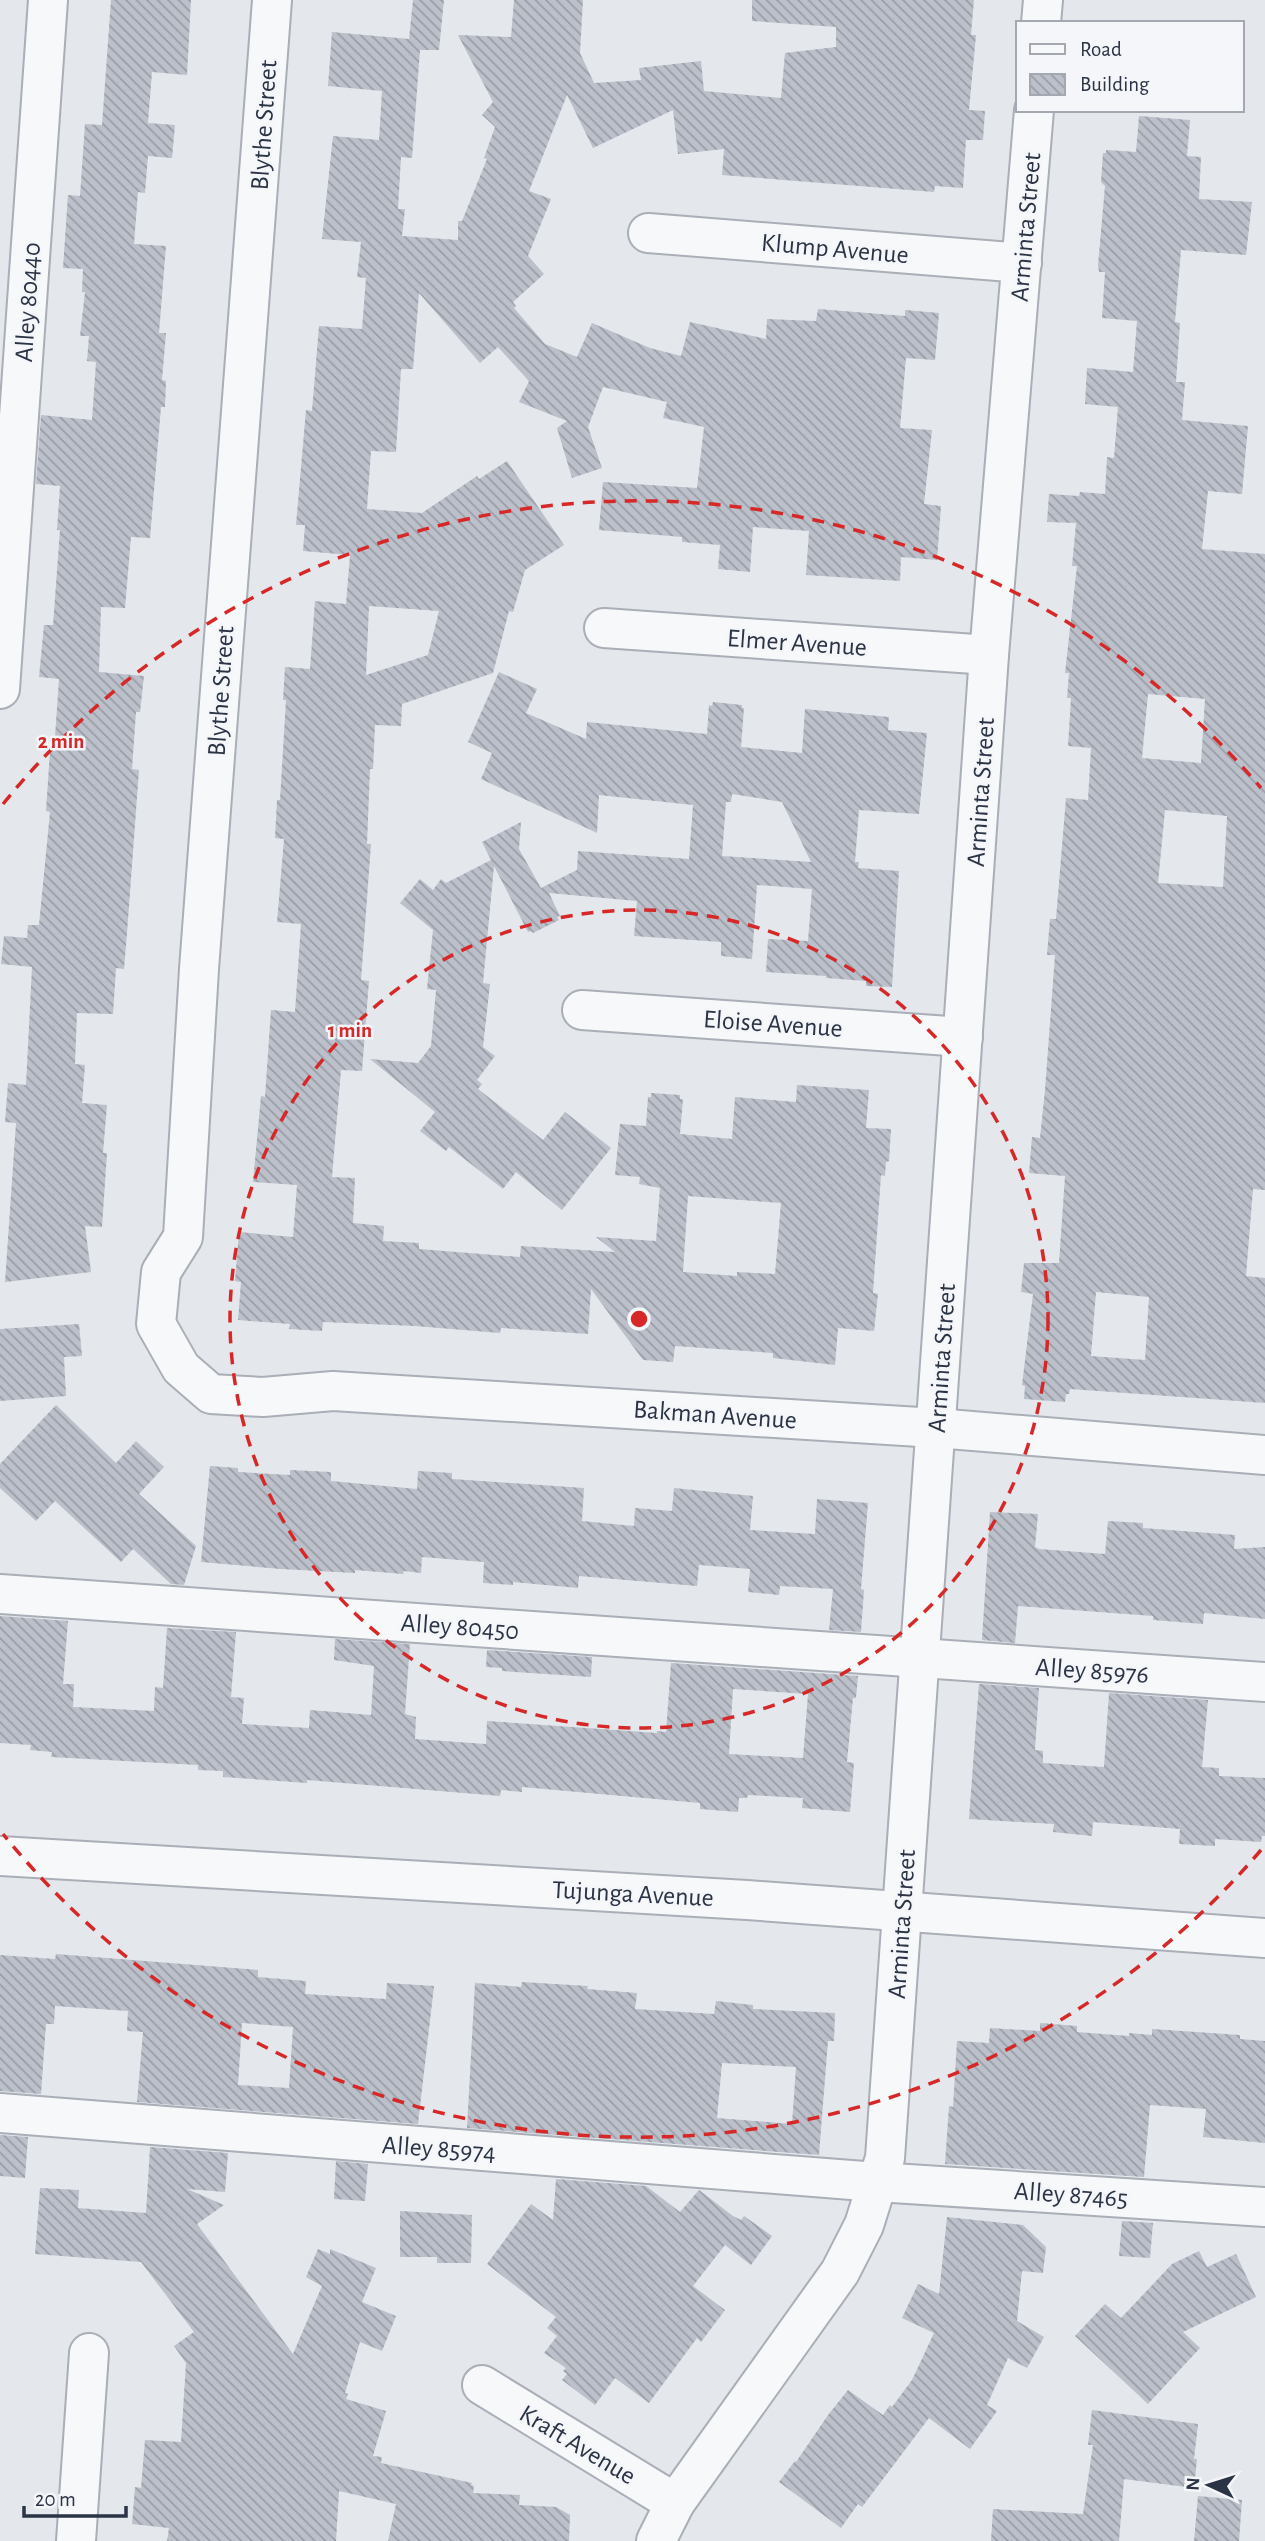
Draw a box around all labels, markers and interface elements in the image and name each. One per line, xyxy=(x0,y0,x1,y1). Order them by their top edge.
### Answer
legend xyxy=(1016,21,1244,112)
text: Road xyxy=(1080,39,1122,60)
street label: Blythe Street xyxy=(246,59,282,191)
text: Building xyxy=(1080,74,1150,95)
street label: Arminta Street xyxy=(1007,151,1045,303)
street label: Klump Avenue xyxy=(760,230,910,268)
street label: Alley 80440 xyxy=(11,241,45,363)
street label: Blythe Street xyxy=(203,625,239,757)
street label: Elmer Avenue xyxy=(726,625,868,661)
street label: Arminta Street xyxy=(963,717,999,868)
text: 2 min xyxy=(38,731,84,752)
street label: Eloise Avenue xyxy=(702,1006,844,1042)
text: 1 min xyxy=(328,1020,372,1041)
street label: Arminta Street xyxy=(924,1283,960,1434)
centre of rings xyxy=(627,1307,651,1331)
street label: Bakman Avenue xyxy=(632,1396,798,1434)
street label: Alley 80450 xyxy=(400,1610,520,1644)
street label: Alley 85976 xyxy=(1034,1654,1150,1688)
street label: Arminta Street xyxy=(884,1849,920,2000)
street label: Tujunga Avenue xyxy=(551,1877,714,1911)
street label: Alley 85974 xyxy=(381,2132,497,2166)
street label: Alley 87465 xyxy=(1013,2178,1129,2212)
street label: Kraft Avenue xyxy=(515,2400,640,2490)
north arrow xyxy=(1174,2450,1244,2520)
scale bar xyxy=(24,2474,126,2518)
text: N xyxy=(1184,2477,1203,2491)
text: 20 m xyxy=(35,2489,76,2510)

